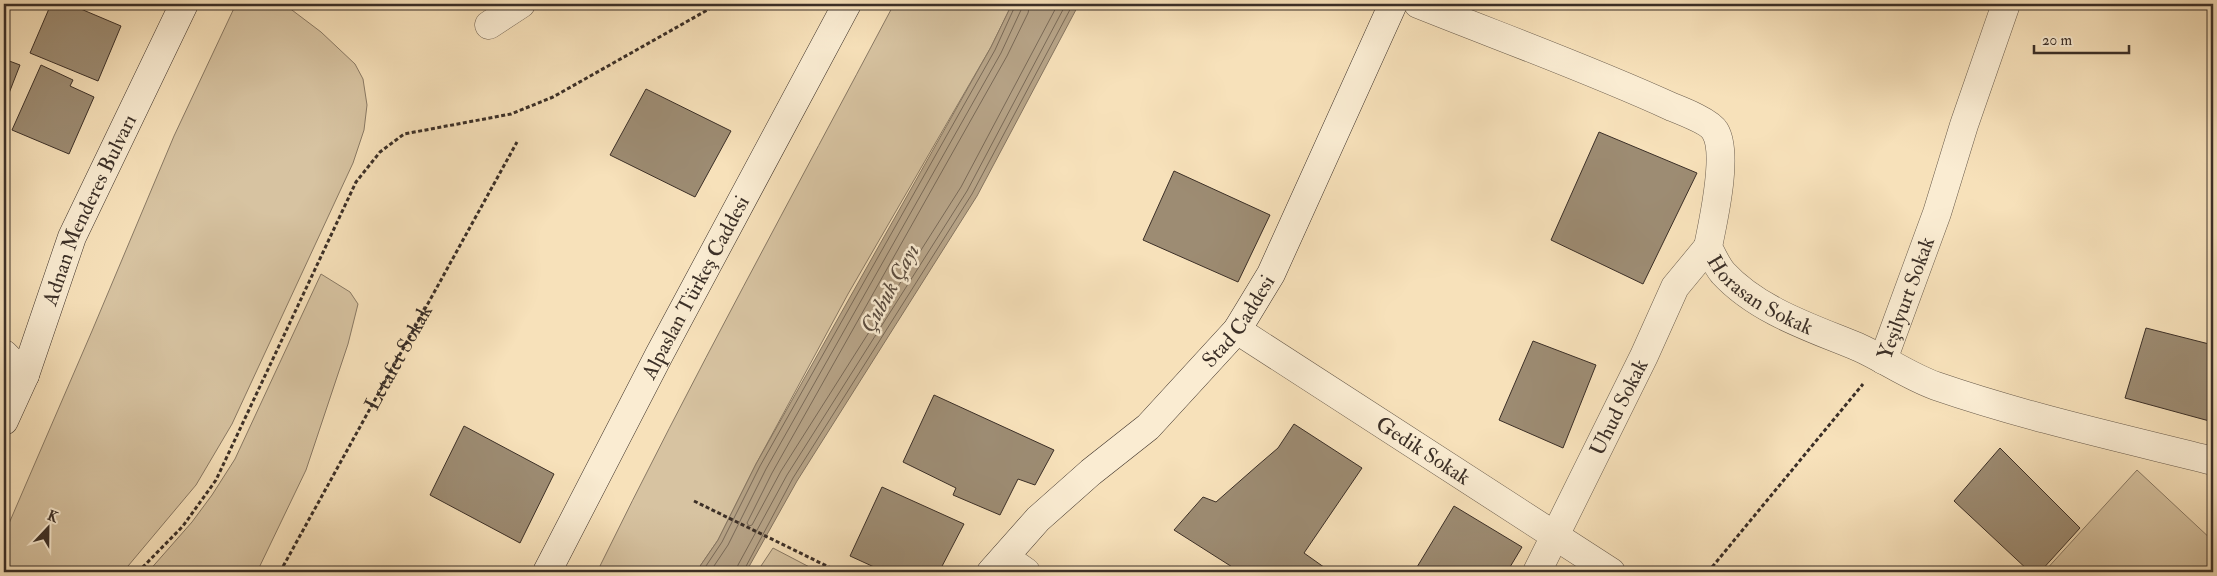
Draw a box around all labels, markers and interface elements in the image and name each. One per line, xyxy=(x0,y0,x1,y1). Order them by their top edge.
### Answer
scale bar xyxy=(2034,22,2130,54)
text: 20 m xyxy=(2042,31,2072,50)
street label: Adnan Menderes Bulvarı xyxy=(36,110,143,310)
street label: Alpaslan Türkeş Caddesi xyxy=(635,191,756,385)
street label: Yeşilyurt Sokak xyxy=(1871,233,1941,363)
water label: Çubuk Çayı xyxy=(854,239,926,338)
street label: Horasan Sokak xyxy=(1701,250,1817,341)
street label: Stad Caddesi xyxy=(1196,270,1281,373)
street label: Letafet Sokak xyxy=(359,300,439,415)
street label: Uhud Sokak xyxy=(1584,355,1654,460)
street label: Gedik Sokak xyxy=(1371,411,1475,491)
north arrow xyxy=(22,504,72,554)
text: K xyxy=(45,507,62,527)

